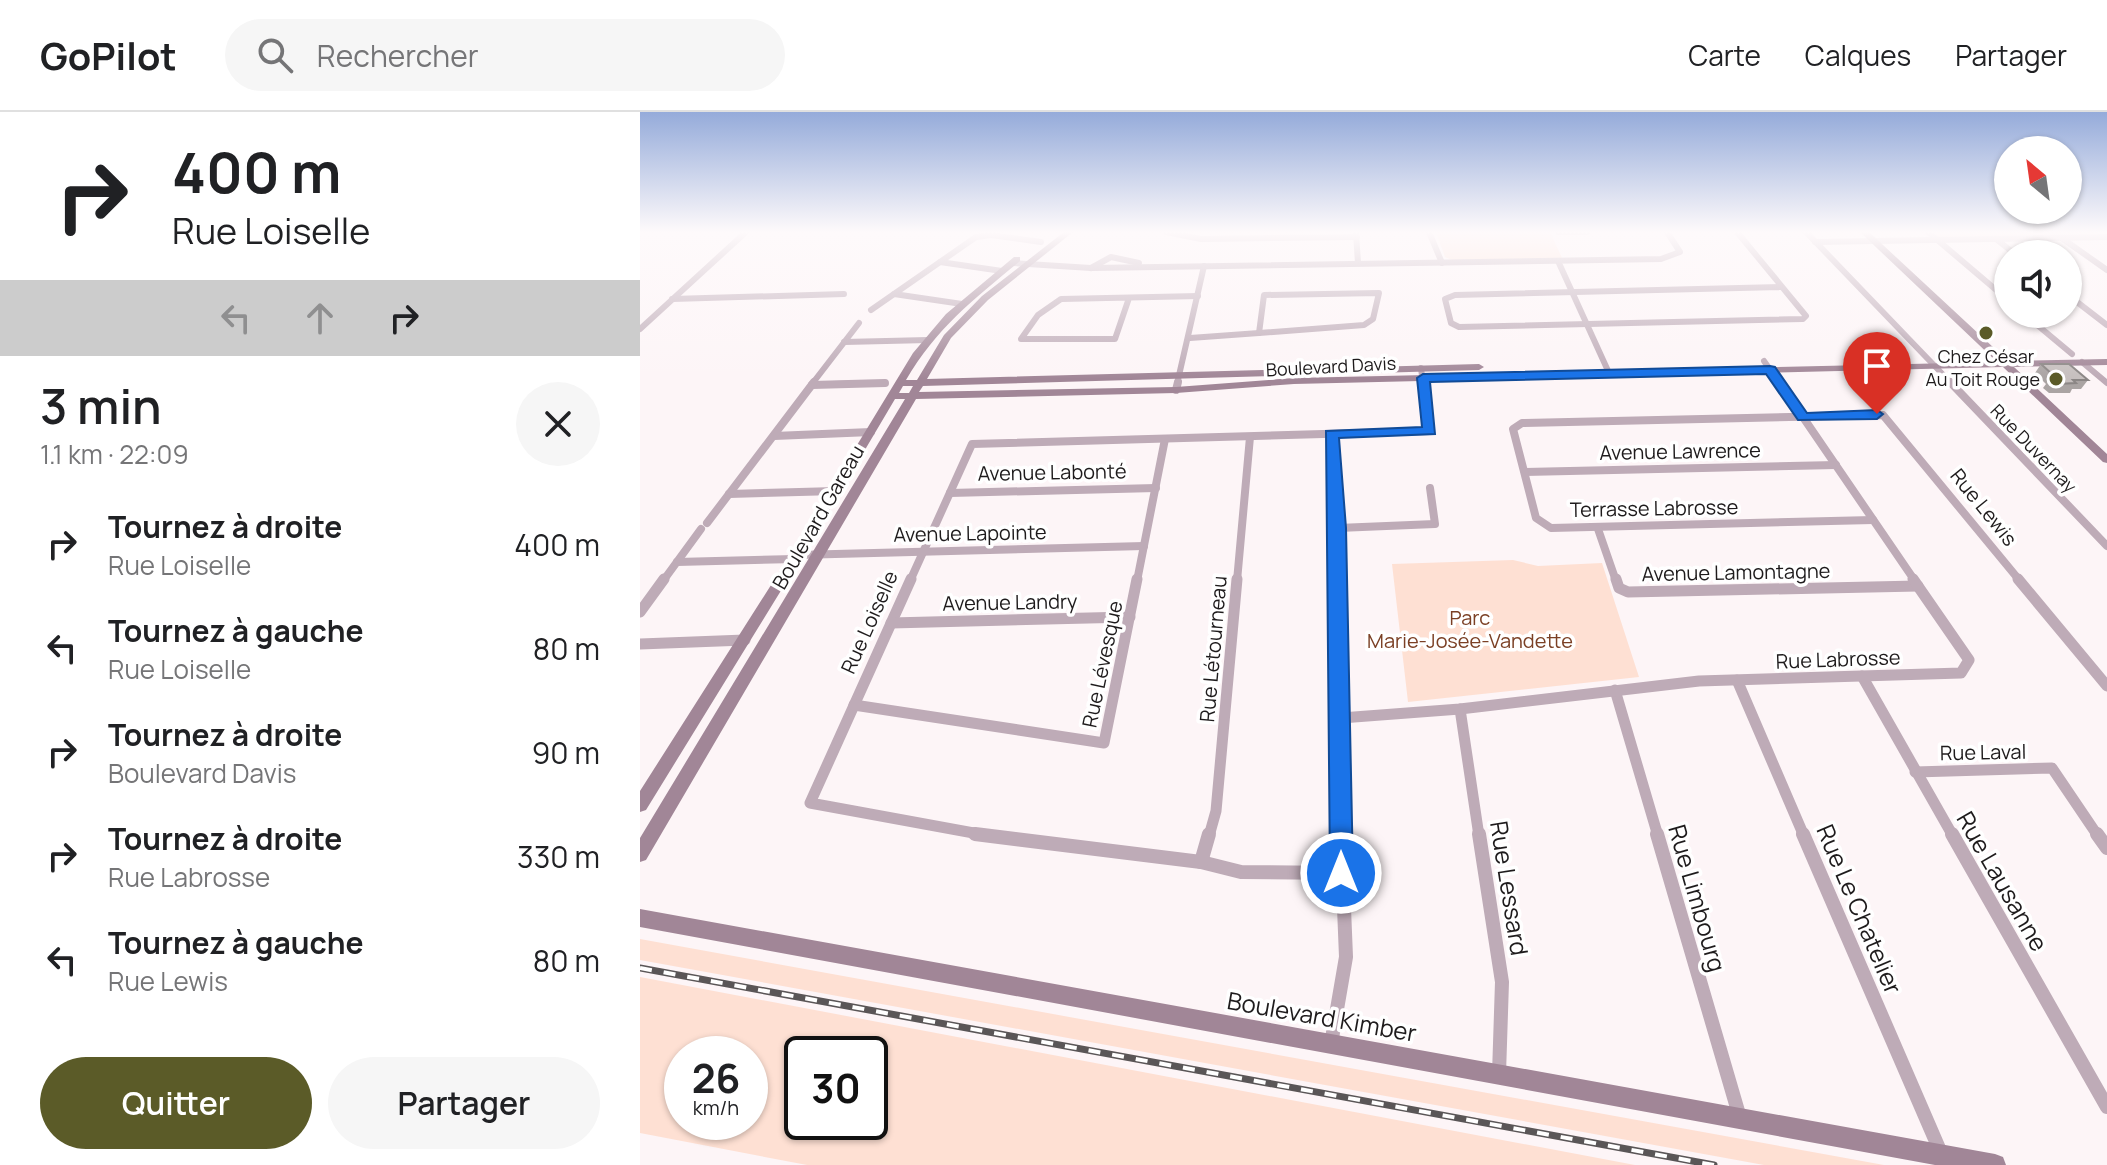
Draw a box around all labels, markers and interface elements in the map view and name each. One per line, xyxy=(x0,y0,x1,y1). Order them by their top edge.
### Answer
search box xyxy=(225,19,785,91)
text: GoPilot xyxy=(40,29,177,81)
icon: search xyxy=(253,33,297,77)
text: Rechercher xyxy=(317,35,479,76)
text: Carte xyxy=(1688,36,1761,74)
text: Calques xyxy=(1805,36,1911,74)
text: Partager xyxy=(1955,36,2067,74)
text: 400 m xyxy=(172,133,341,210)
north arrow xyxy=(1994,136,2082,224)
map controls xyxy=(1994,136,2082,328)
icon: right xyxy=(40,144,144,248)
text: Rue Loiselle xyxy=(172,206,370,255)
button: sound xyxy=(1994,240,2082,328)
icon: left xyxy=(214,296,258,340)
icon: ahead xyxy=(298,296,342,340)
icon: right xyxy=(382,296,426,340)
marker: Chez César xyxy=(1977,324,1995,342)
pin xyxy=(1843,332,1911,414)
icon: arrive xyxy=(1855,344,1899,388)
place label: Chez César xyxy=(1938,344,2035,368)
street label: Boulevard Davis xyxy=(1265,351,1397,381)
place label: Au Toit Rouge xyxy=(1925,367,2040,391)
marker: Au Toit Rouge xyxy=(2047,370,2065,388)
text: 3 min xyxy=(40,373,162,438)
button: close xyxy=(516,382,600,466)
street label: Rue Duvernay xyxy=(1986,399,2083,498)
text: 1.1 km · 22:09 xyxy=(40,436,189,472)
street label: Avenue Lawrence xyxy=(1599,436,1761,466)
street label: Boulevard Gareau xyxy=(766,440,870,594)
street label: Avenue Labonté xyxy=(977,457,1127,487)
street label: Rue Lewis xyxy=(1944,463,2024,551)
street label: Terrasse Labrosse xyxy=(1570,493,1738,523)
text: Tournez à droite xyxy=(108,506,342,547)
street label: Avenue Lapointe xyxy=(893,518,1047,548)
icon: right xyxy=(40,522,84,566)
text: 400 m xyxy=(514,524,600,565)
text: Rue Loiselle xyxy=(108,547,251,583)
street label: Avenue Lamontagne xyxy=(1641,557,1831,587)
street label: Rue Loiselle xyxy=(834,566,904,678)
street label: Rue Létourneau xyxy=(1193,575,1233,723)
street label: Avenue Landry xyxy=(942,587,1078,617)
street label: Rue Lévesque xyxy=(1075,598,1129,730)
park label: Parc Marie-Josée-Vandette xyxy=(1367,604,1573,654)
text: Tournez à gauche xyxy=(108,610,364,651)
icon: left xyxy=(40,626,84,670)
text: 80 m xyxy=(533,628,600,669)
street label: Rue Labrosse xyxy=(1775,643,1901,675)
text: Rue Loiselle xyxy=(108,651,251,687)
text: Tournez à droite xyxy=(108,714,342,755)
icon: right xyxy=(40,730,84,774)
text: 90 m xyxy=(532,732,600,773)
street label: Rue Laval xyxy=(1940,738,2026,766)
text: Boulevard Davis xyxy=(108,755,296,791)
street label: Rue Lausanne xyxy=(1950,805,2056,957)
text: Tournez à droite xyxy=(108,818,342,859)
street label: Rue Lessard xyxy=(1483,818,1537,958)
street label: Rue Le Chatelier xyxy=(1809,819,1911,999)
street label: Rue Limbourg xyxy=(1661,821,1735,975)
position arrow xyxy=(1299,831,1383,915)
icon: right xyxy=(40,834,84,878)
text: 330 m xyxy=(517,836,600,877)
text: Rue Labrosse xyxy=(108,859,270,895)
text: Tournez à gauche xyxy=(108,922,364,963)
icon: left xyxy=(40,938,84,982)
text: 80 m xyxy=(533,940,600,981)
text: Rue Lewis xyxy=(108,963,228,999)
street label: Boulevard Kimber xyxy=(1225,983,1420,1049)
speed limit sign: 30 xyxy=(784,1036,888,1140)
text: 26 xyxy=(692,1050,740,1105)
button: Quitter xyxy=(40,1057,312,1149)
button: Partager xyxy=(328,1057,600,1149)
text: km/h xyxy=(693,1094,739,1121)

